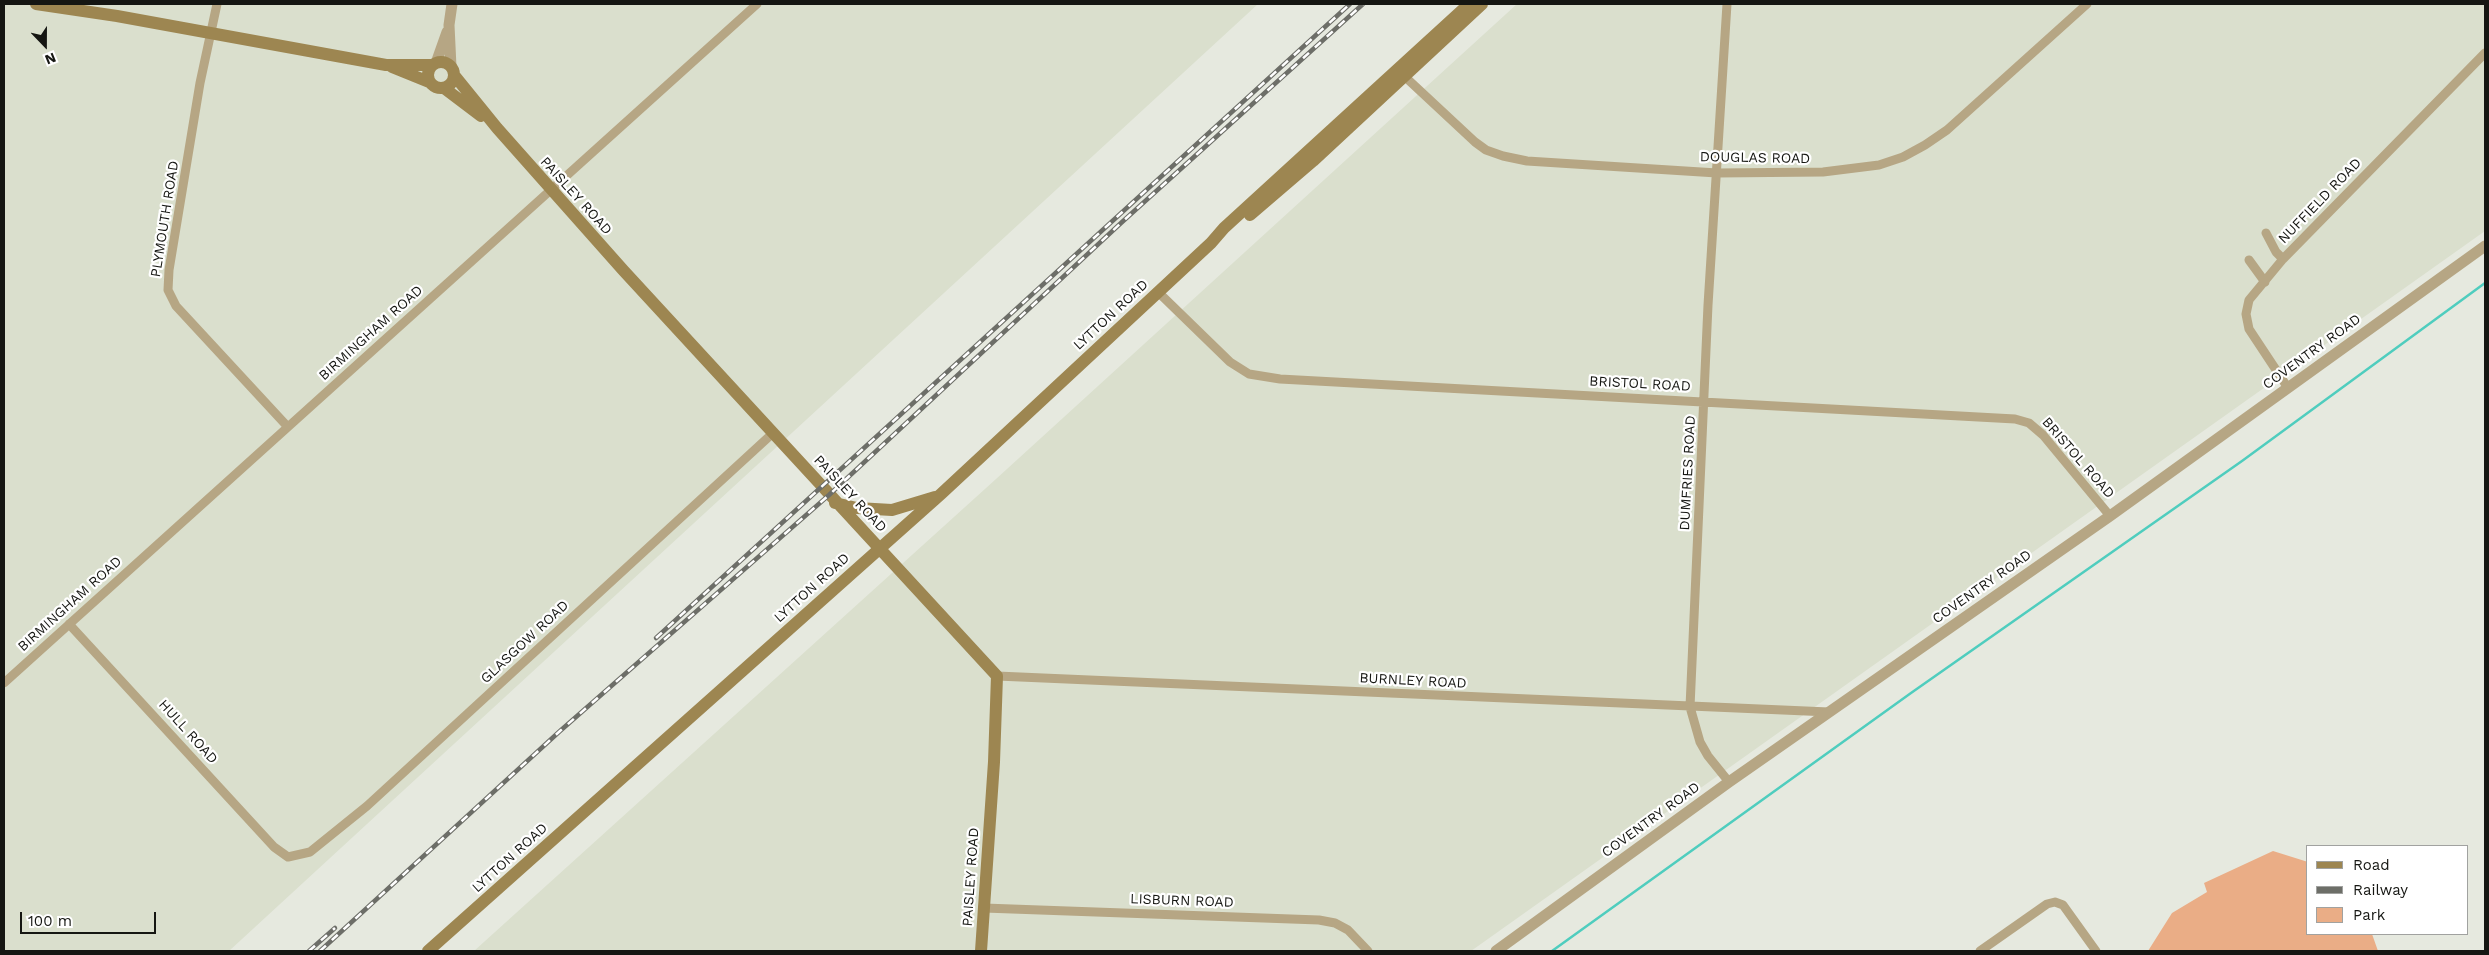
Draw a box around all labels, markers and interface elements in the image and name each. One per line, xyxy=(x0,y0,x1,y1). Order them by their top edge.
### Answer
north arrow xyxy=(20,20,70,70)
text: N xyxy=(43,50,58,68)
street label: DOUGLAS ROAD xyxy=(1700,149,1810,167)
street label: PAISLEY ROAD xyxy=(537,154,615,238)
street label: NUFFIELD ROAD xyxy=(2275,155,2365,247)
street label: PLYMOUTH ROAD xyxy=(148,160,182,278)
street label: LYTTON ROAD xyxy=(1070,276,1152,354)
street label: BIRMINGHAM ROAD xyxy=(316,282,426,384)
street label: COVENTRY ROAD xyxy=(2260,311,2364,393)
street label: BRISTOL ROAD xyxy=(1589,373,1691,395)
street label: BRISTOL ROAD xyxy=(2038,414,2118,502)
street label: DUMFRIES ROAD xyxy=(1677,415,1699,531)
street label: PAISLEY ROAD xyxy=(810,452,890,536)
street label: COVENTRY ROAD xyxy=(1929,547,2035,627)
street label: LYTTON ROAD xyxy=(771,550,853,626)
street label: BIRMINGHAM ROAD xyxy=(15,553,125,655)
street label: GLASGOW ROAD xyxy=(478,597,572,687)
street label: BURNLEY ROAD xyxy=(1359,670,1467,692)
street label: HULL ROAD xyxy=(155,696,221,768)
street label: COVENTRY ROAD xyxy=(1599,779,1703,861)
street label: LYTTON ROAD xyxy=(469,820,551,896)
street label: PAISLEY ROAD xyxy=(959,827,983,927)
legend xyxy=(2306,845,2469,935)
text: Road xyxy=(2353,856,2390,874)
text: Railway xyxy=(2353,881,2408,899)
street label: LISBURN ROAD xyxy=(1130,891,1234,911)
scale bar xyxy=(22,902,159,934)
text: Park xyxy=(2353,906,2385,924)
text: 100 m xyxy=(28,912,72,930)

